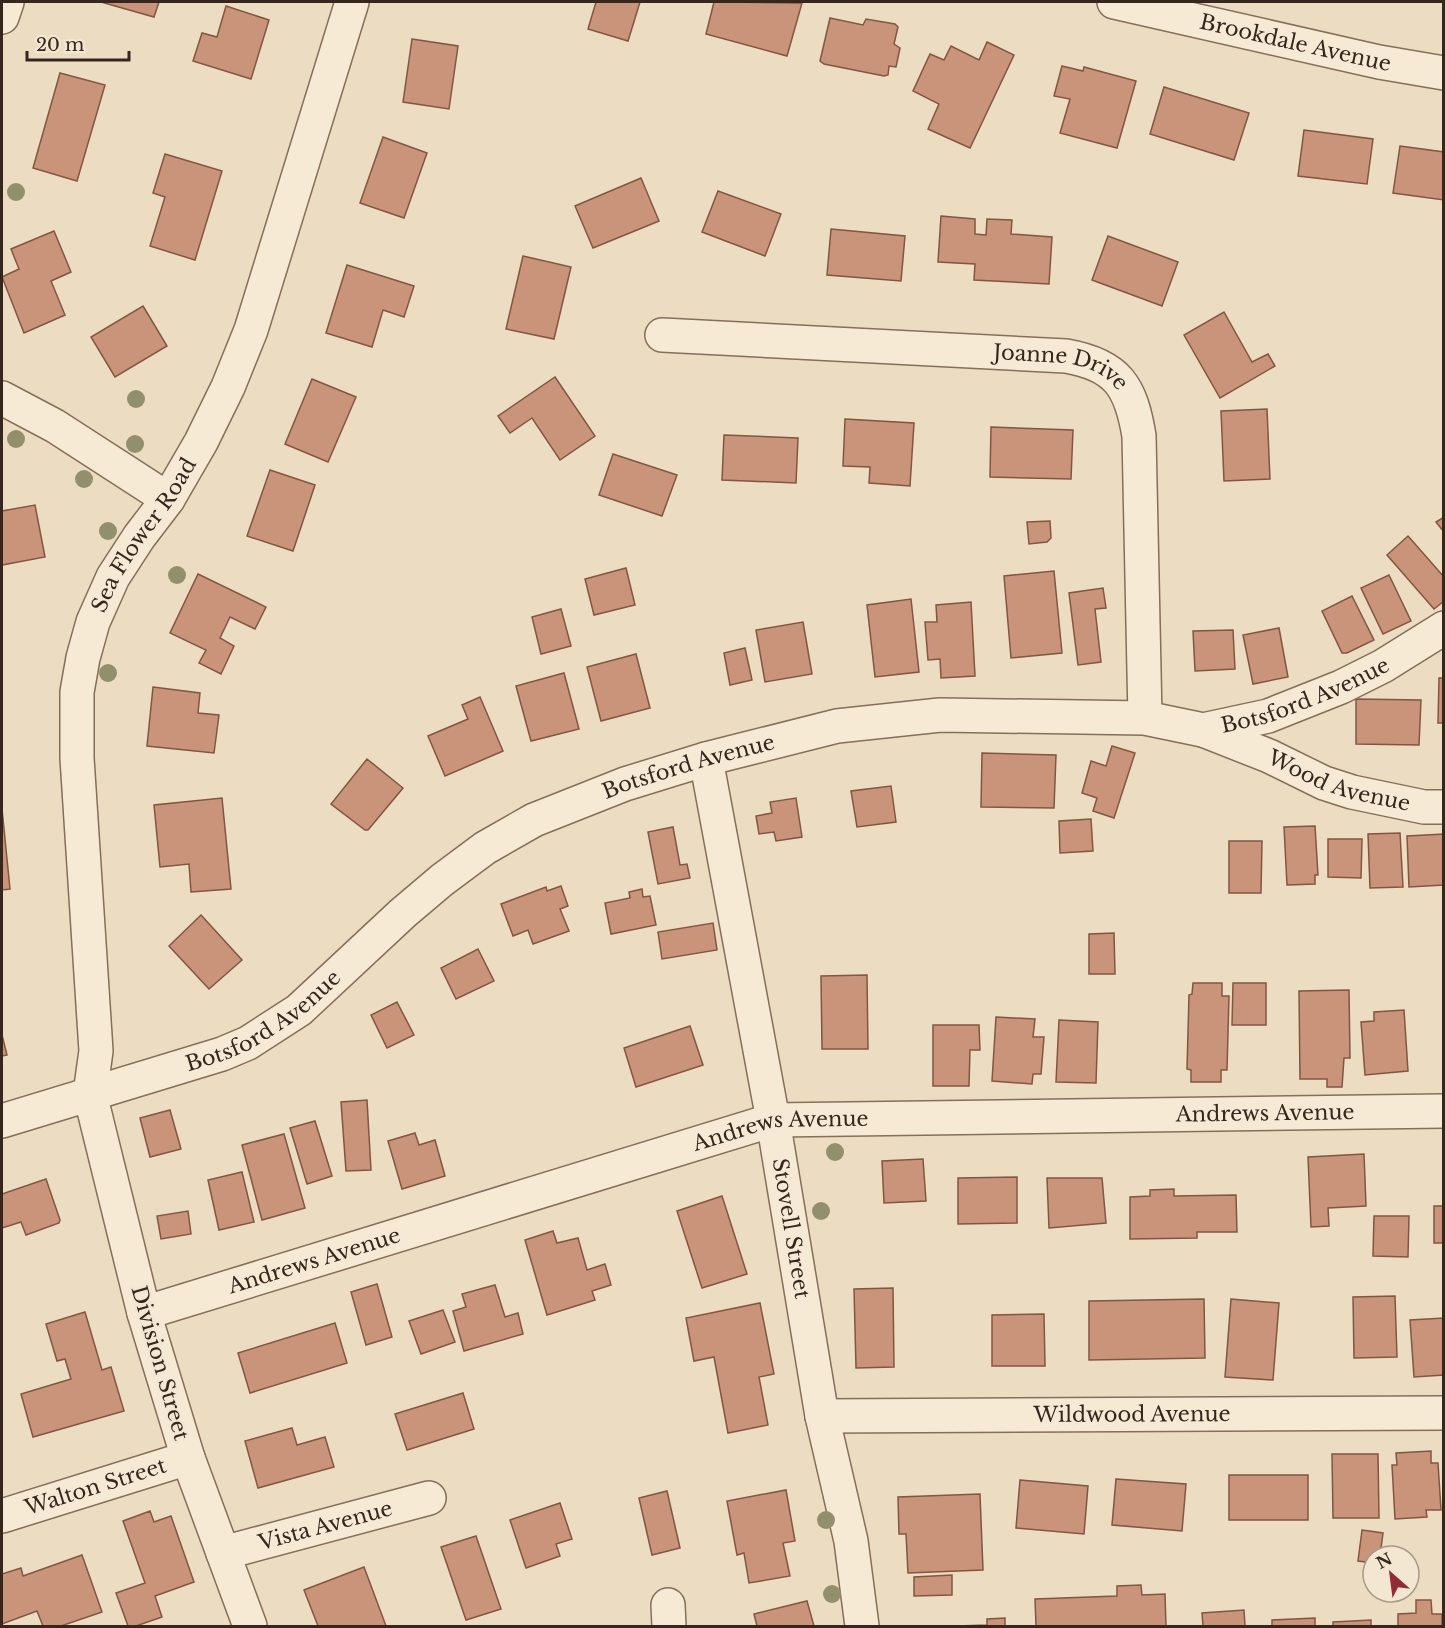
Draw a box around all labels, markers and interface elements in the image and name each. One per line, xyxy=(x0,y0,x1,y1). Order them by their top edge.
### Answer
street label: Brookdale Avenue xyxy=(1197,9,1393,77)
scale bar xyxy=(27,24,129,62)
text: 20 m xyxy=(36,34,84,56)
street label: Joanne Drive xyxy=(990,339,1134,395)
street label: Sea Flower Road xyxy=(86,453,202,617)
street label: Botsford Avenue xyxy=(1219,652,1394,739)
street label: Botsford Avenue xyxy=(598,729,777,805)
street label: Wood Avenue xyxy=(1262,744,1413,817)
street label: Botsford Avenue xyxy=(183,965,346,1077)
street label: Andrews Avenue xyxy=(1174,1099,1355,1128)
street label: Andrews Avenue xyxy=(688,1106,869,1157)
street label: Stovell Street xyxy=(767,1156,815,1301)
street label: Andrews Avenue xyxy=(224,1222,404,1300)
street label: Division Street xyxy=(125,1283,195,1443)
street label: Wildwood Avenue xyxy=(1032,1401,1231,1428)
street label: Walton Street xyxy=(21,1453,170,1521)
street label: Vista Avenue xyxy=(255,1495,395,1556)
north arrow xyxy=(1361,1544,1421,1604)
text: N xyxy=(1373,1548,1395,1573)

